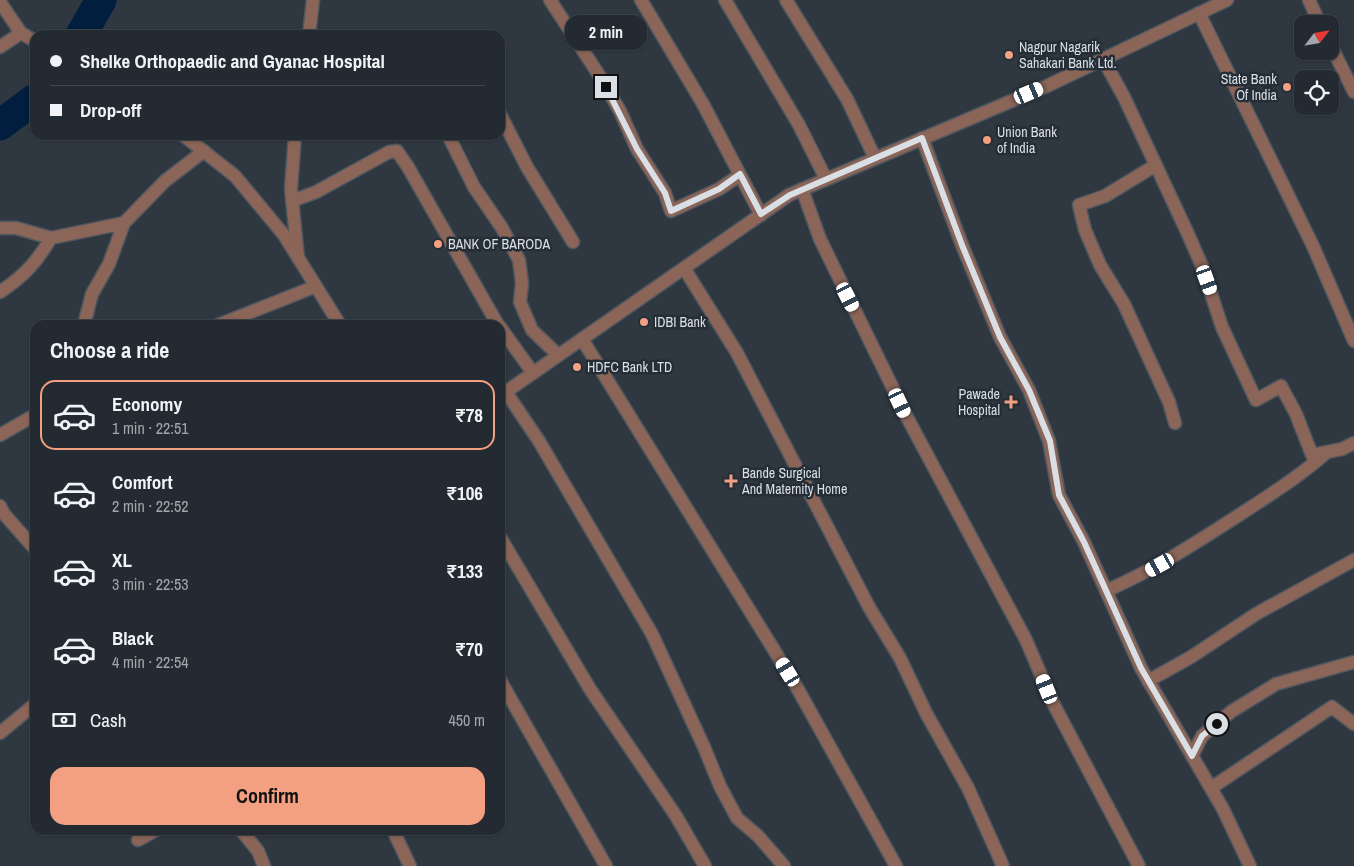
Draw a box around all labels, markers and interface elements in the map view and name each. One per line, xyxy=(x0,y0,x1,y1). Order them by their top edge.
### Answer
callout: 2 min xyxy=(565,14,647,49)
north arrow xyxy=(1294,15,1339,60)
map controls xyxy=(1294,15,1339,115)
text: 2 min xyxy=(589,21,623,43)
place label: Nagpur Nagarik Sahakari Bank Ltd. xyxy=(1019,38,1117,72)
text: Shelke Orthopaedic and Gyanac Hospital xyxy=(80,48,385,74)
marker: Nagpur Nagarik Sahakari Bank Ltd. xyxy=(1003,49,1015,61)
place label: State Bank Of India xyxy=(1221,70,1278,104)
button: locate xyxy=(1294,70,1339,115)
route end xyxy=(595,76,617,98)
car xyxy=(1012,80,1045,106)
marker: State Bank Of India xyxy=(1281,81,1293,93)
text: Drop-off xyxy=(80,97,141,123)
place label: Union Bank of India xyxy=(997,123,1057,157)
marker: Union Bank of India xyxy=(981,134,993,146)
place label: BANK OF BARODA xyxy=(448,235,550,253)
marker: BANK OF BARODA xyxy=(432,238,444,250)
car xyxy=(1194,263,1219,297)
car xyxy=(834,280,861,314)
place label: IDBI Bank xyxy=(654,313,706,331)
marker: IDBI Bank xyxy=(638,316,650,328)
text: Choose a ride xyxy=(50,335,169,365)
place label: HDFC Bank LTD xyxy=(587,358,672,376)
marker: HDFC Bank LTD xyxy=(571,361,583,373)
place label: Pawade Hospital xyxy=(958,385,1000,419)
car xyxy=(886,386,913,420)
text: Economy xyxy=(112,391,182,417)
icon: car xyxy=(52,393,97,438)
marker: Pawade Hospital xyxy=(1004,395,1018,409)
text: ₹78 xyxy=(455,402,483,428)
text: 1 min · 22:51 xyxy=(112,417,189,439)
place label: Bande Surgical And Maternity Home xyxy=(741,464,847,498)
text: Comfort xyxy=(112,469,173,495)
icon: car xyxy=(52,471,97,516)
marker: Bande Surgical And Maternity Home xyxy=(724,474,738,488)
text: ₹106 xyxy=(446,480,483,506)
text: 2 min · 22:52 xyxy=(112,495,189,517)
text: XL xyxy=(112,547,132,573)
icon: car xyxy=(52,549,97,594)
car xyxy=(1143,551,1176,579)
text: ₹133 xyxy=(446,558,483,584)
text: 3 min · 22:53 xyxy=(112,573,189,595)
text: Black xyxy=(112,625,154,651)
icon: car xyxy=(52,627,97,672)
text: ₹70 xyxy=(455,636,483,662)
text: 4 min · 22:54 xyxy=(112,651,189,673)
car xyxy=(773,655,802,689)
car xyxy=(1034,672,1059,706)
icon: cash xyxy=(50,706,78,734)
text: Cash xyxy=(90,707,126,733)
text: 450 m xyxy=(449,709,485,731)
route start xyxy=(1206,713,1228,735)
button: Confirm xyxy=(50,767,485,825)

